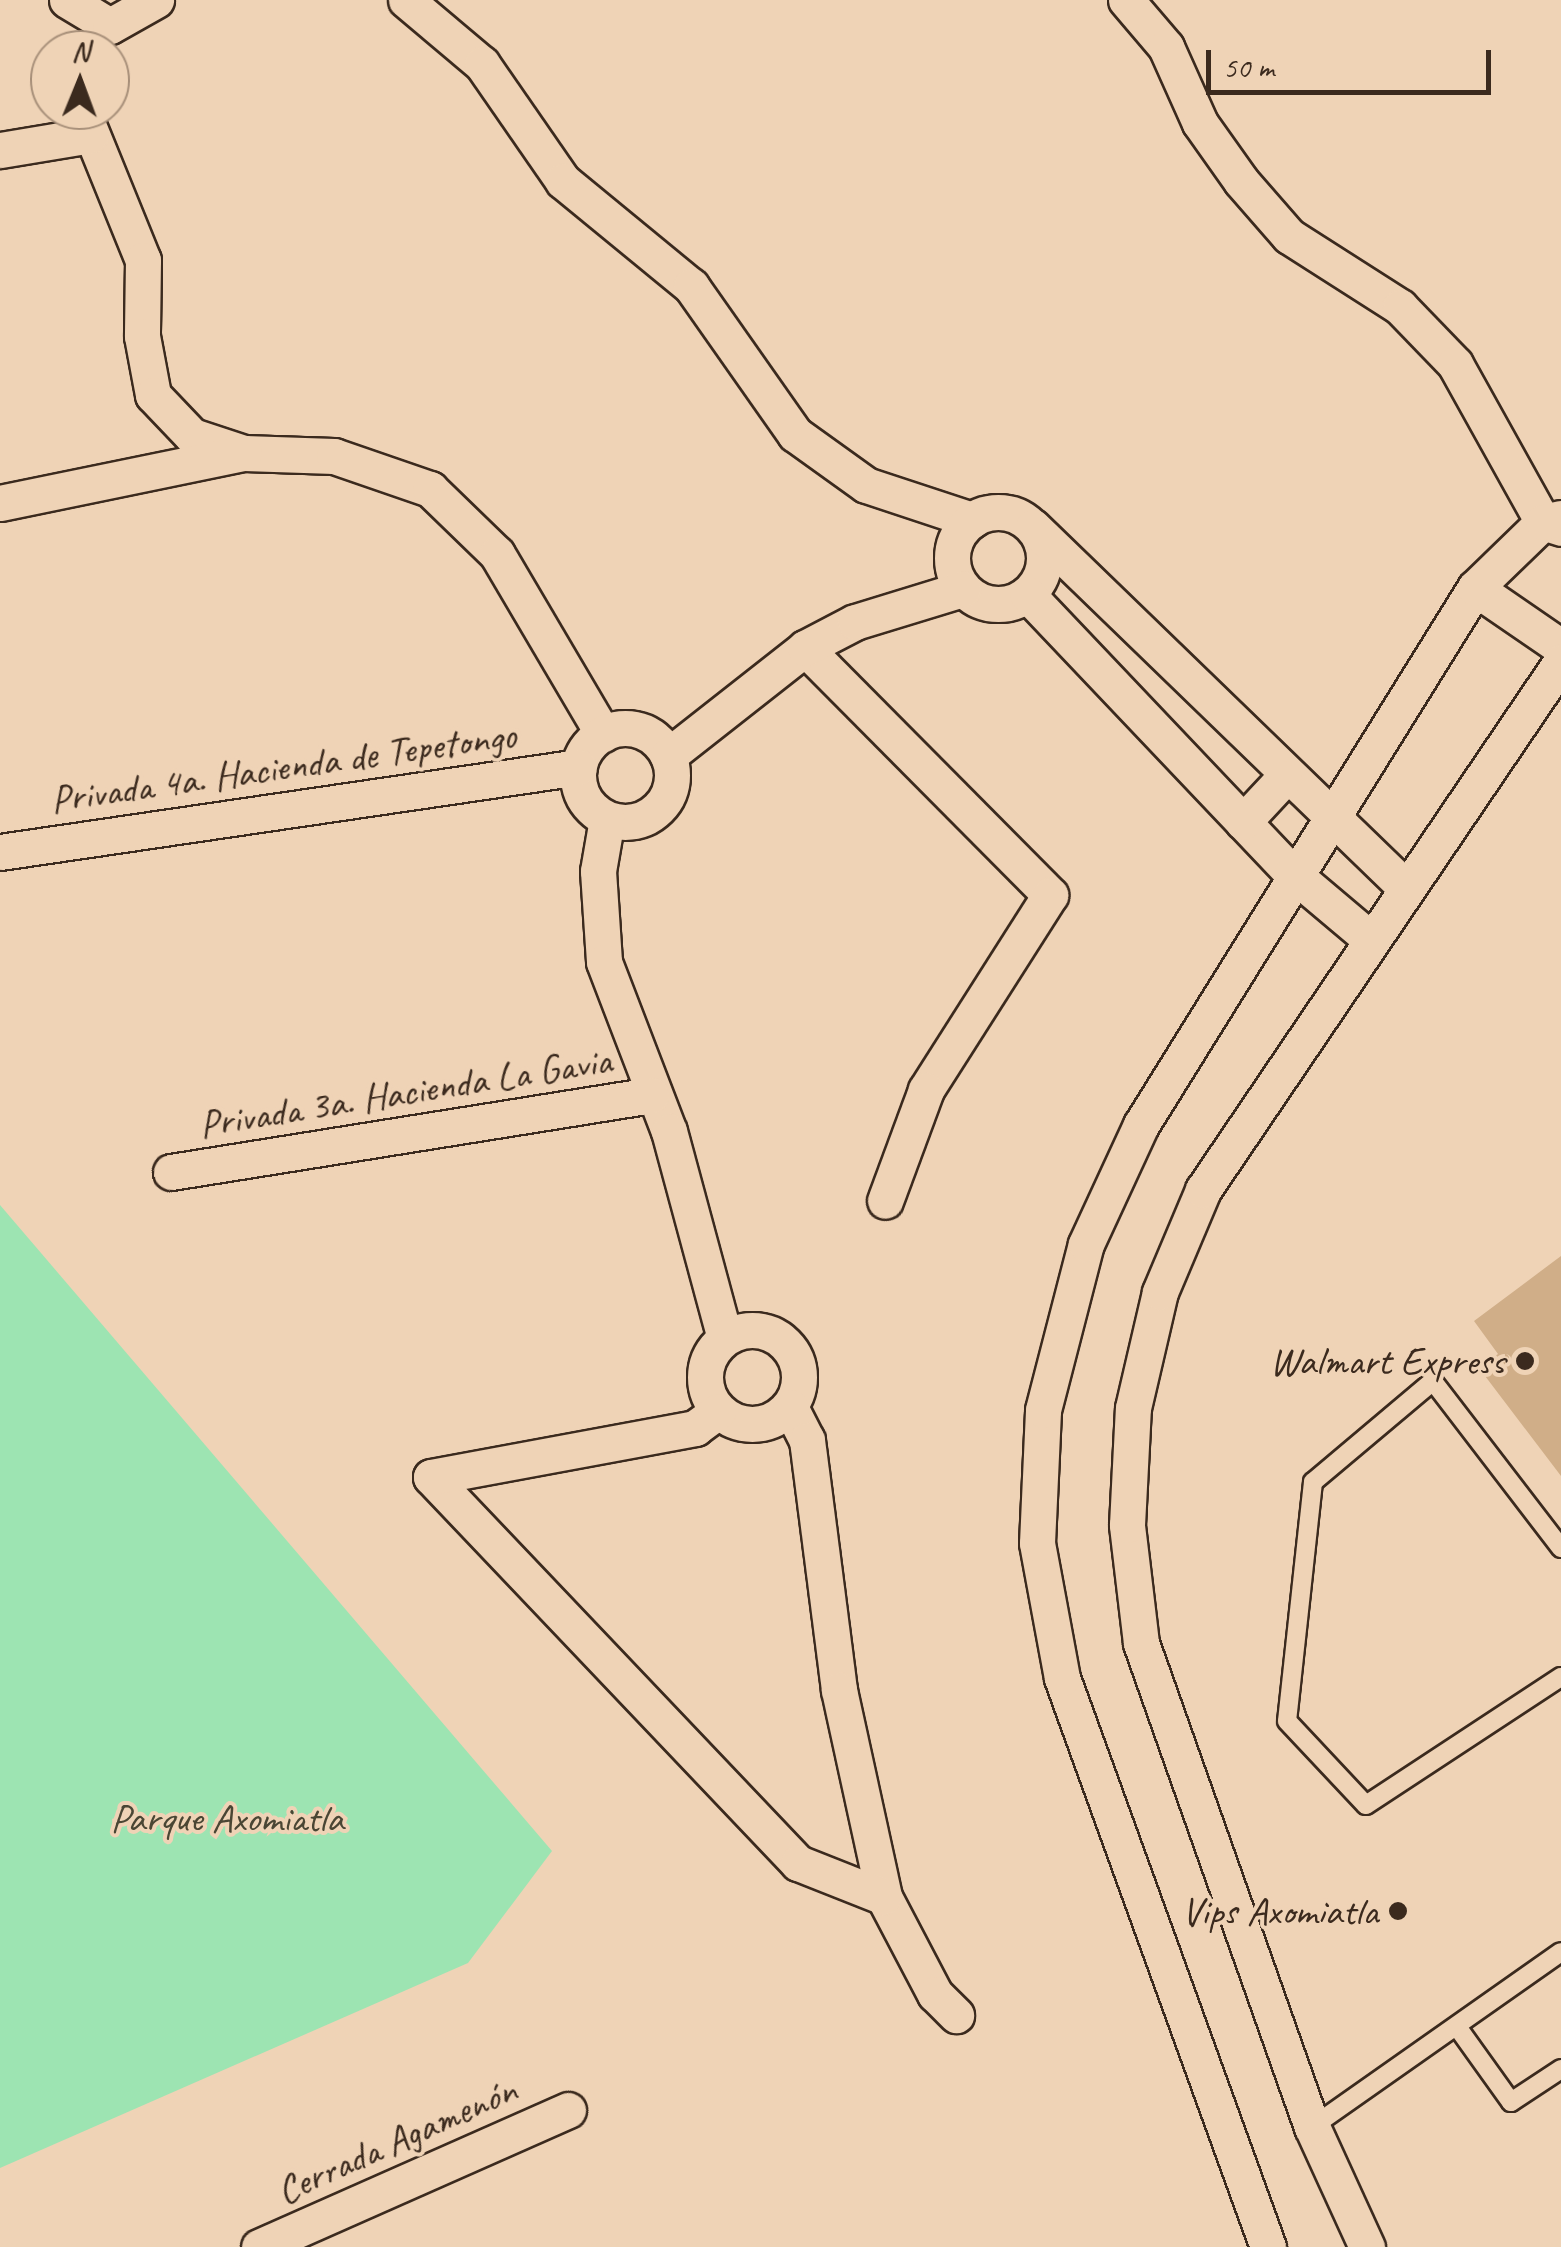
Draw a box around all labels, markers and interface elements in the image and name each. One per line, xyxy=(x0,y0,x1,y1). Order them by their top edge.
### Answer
north arrow xyxy=(30,30,130,130)
scale bar xyxy=(1211,30,1496,92)
text: N xyxy=(72,34,89,69)
text: 50 m xyxy=(1223,48,1274,86)
street label: Privada 4a. Hacienda de Tepetongo xyxy=(48,711,518,823)
street label: Privada 3a. Hacienda La Gavia xyxy=(195,1036,615,1148)
place label: Walmart Express xyxy=(1269,1337,1505,1385)
marker: Walmart Express xyxy=(1514,1350,1536,1372)
park label: Parque Axomiatla xyxy=(109,1794,345,1842)
place label: Vips Axomiatla xyxy=(1178,1887,1378,1935)
marker: Vips Axomiatla xyxy=(1387,1900,1409,1922)
street label: Cerrada Agamenón xyxy=(268,2066,524,2214)

